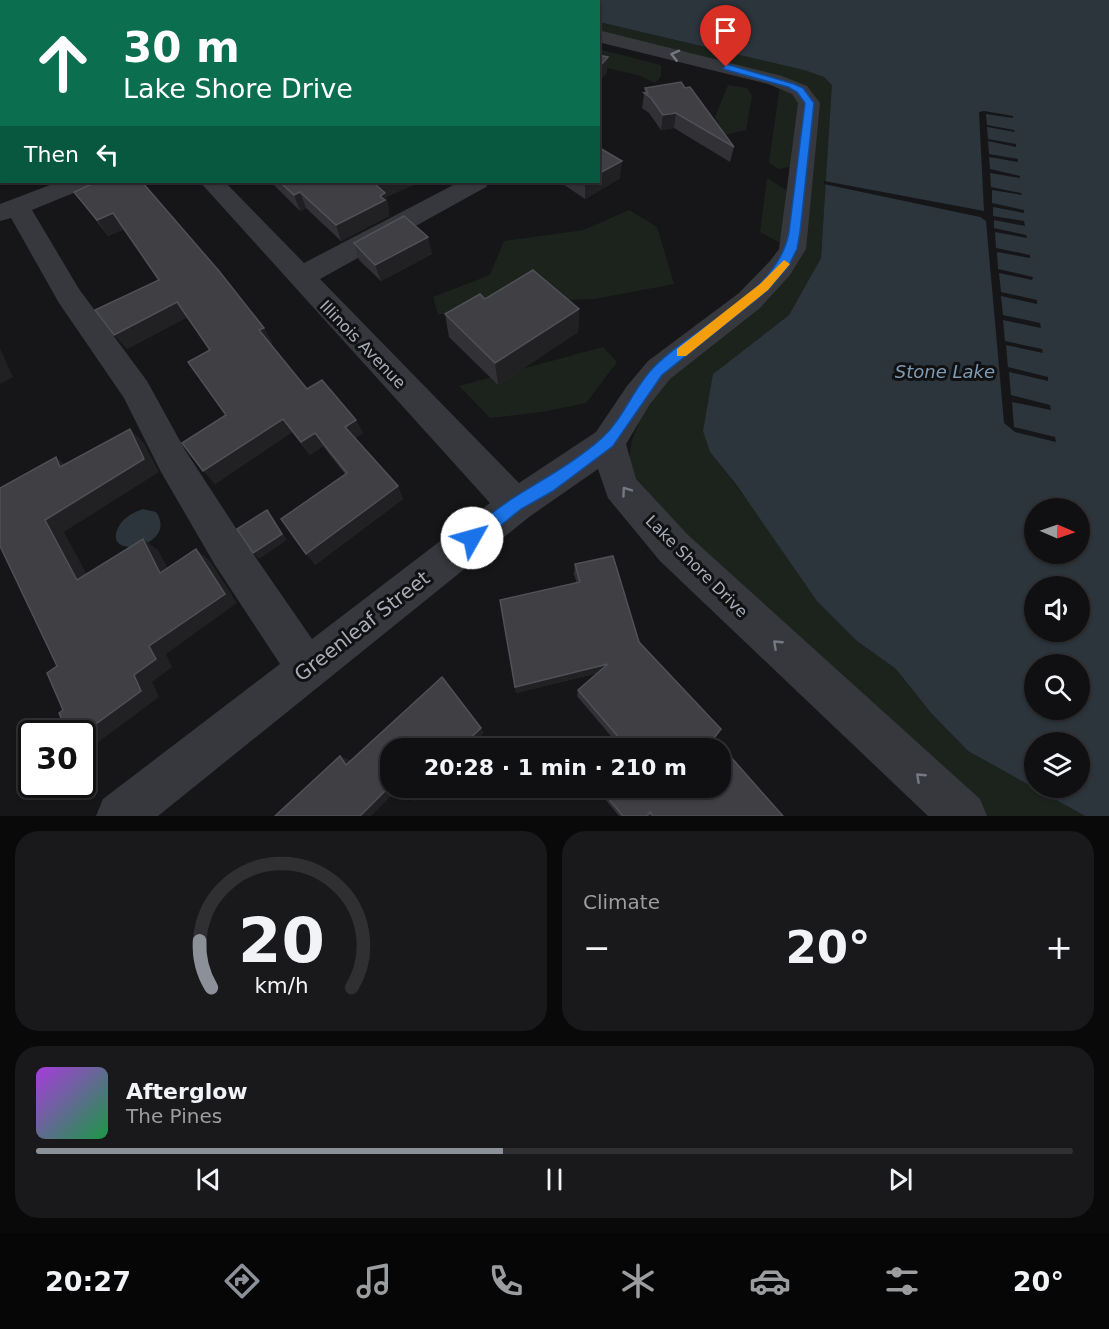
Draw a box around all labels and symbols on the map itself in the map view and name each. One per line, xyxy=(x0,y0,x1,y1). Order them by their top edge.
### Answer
pin xyxy=(700,5,751,67)
one-way arrow xyxy=(670,49,680,62)
street label: Illinois Avenue xyxy=(316,296,410,392)
water label: Stone Lake xyxy=(895,361,995,382)
one-way arrow xyxy=(622,486,633,497)
north arrow xyxy=(1024,498,1090,564)
position arrow xyxy=(440,506,504,570)
street label: Lake Shore Drive xyxy=(642,511,752,621)
street label: Greenleaf Street xyxy=(290,566,434,686)
one-way arrow xyxy=(774,640,784,651)
speed limit sign: 30 xyxy=(18,720,96,798)
one-way arrow xyxy=(916,773,926,784)

